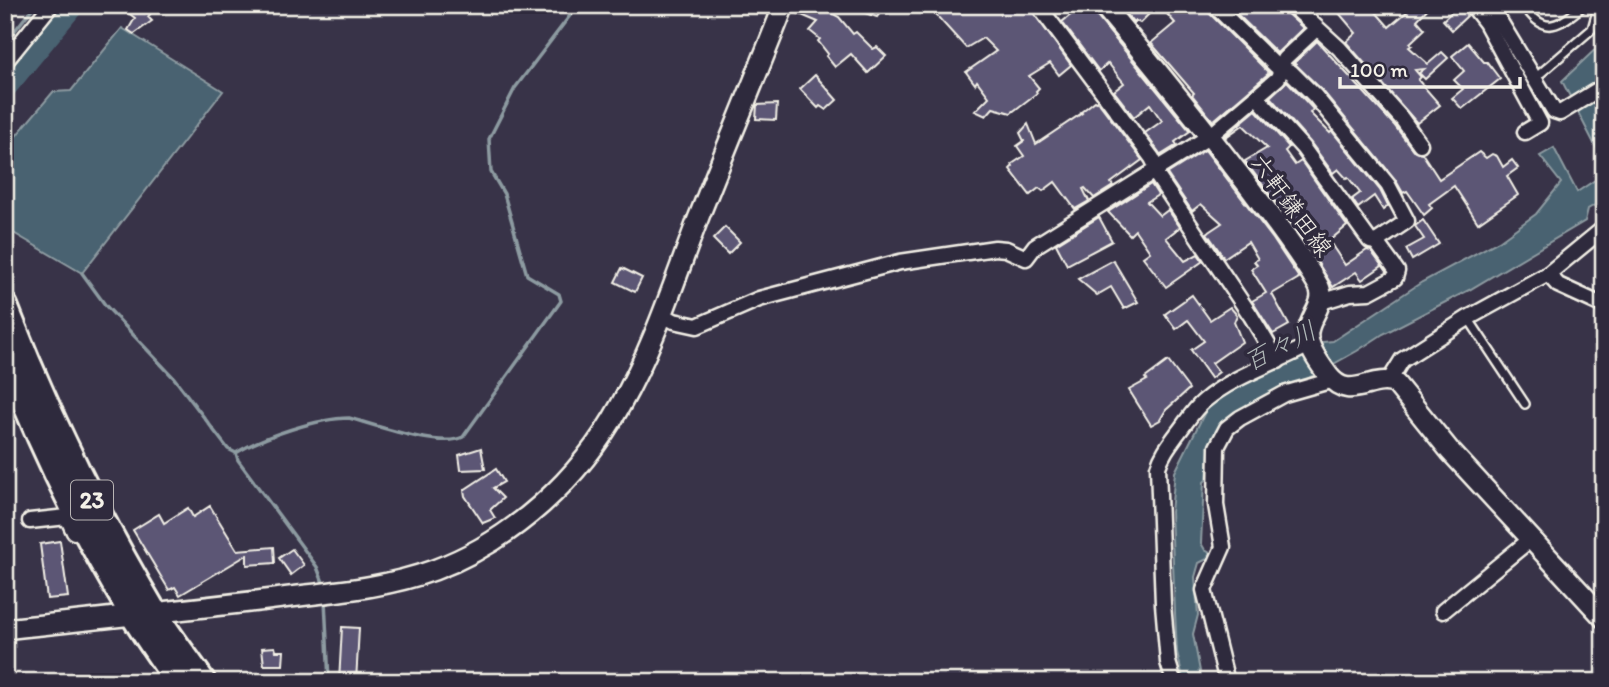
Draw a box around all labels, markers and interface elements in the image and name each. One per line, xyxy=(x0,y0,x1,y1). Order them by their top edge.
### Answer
scale bar xyxy=(1340,46,1520,90)
text: 100 m xyxy=(1350,57,1408,82)
street label: 六軒鎌田線 xyxy=(1245,148,1339,262)
water label: 百々川 xyxy=(1238,314,1322,378)
road number: 23 xyxy=(71,480,113,520)

